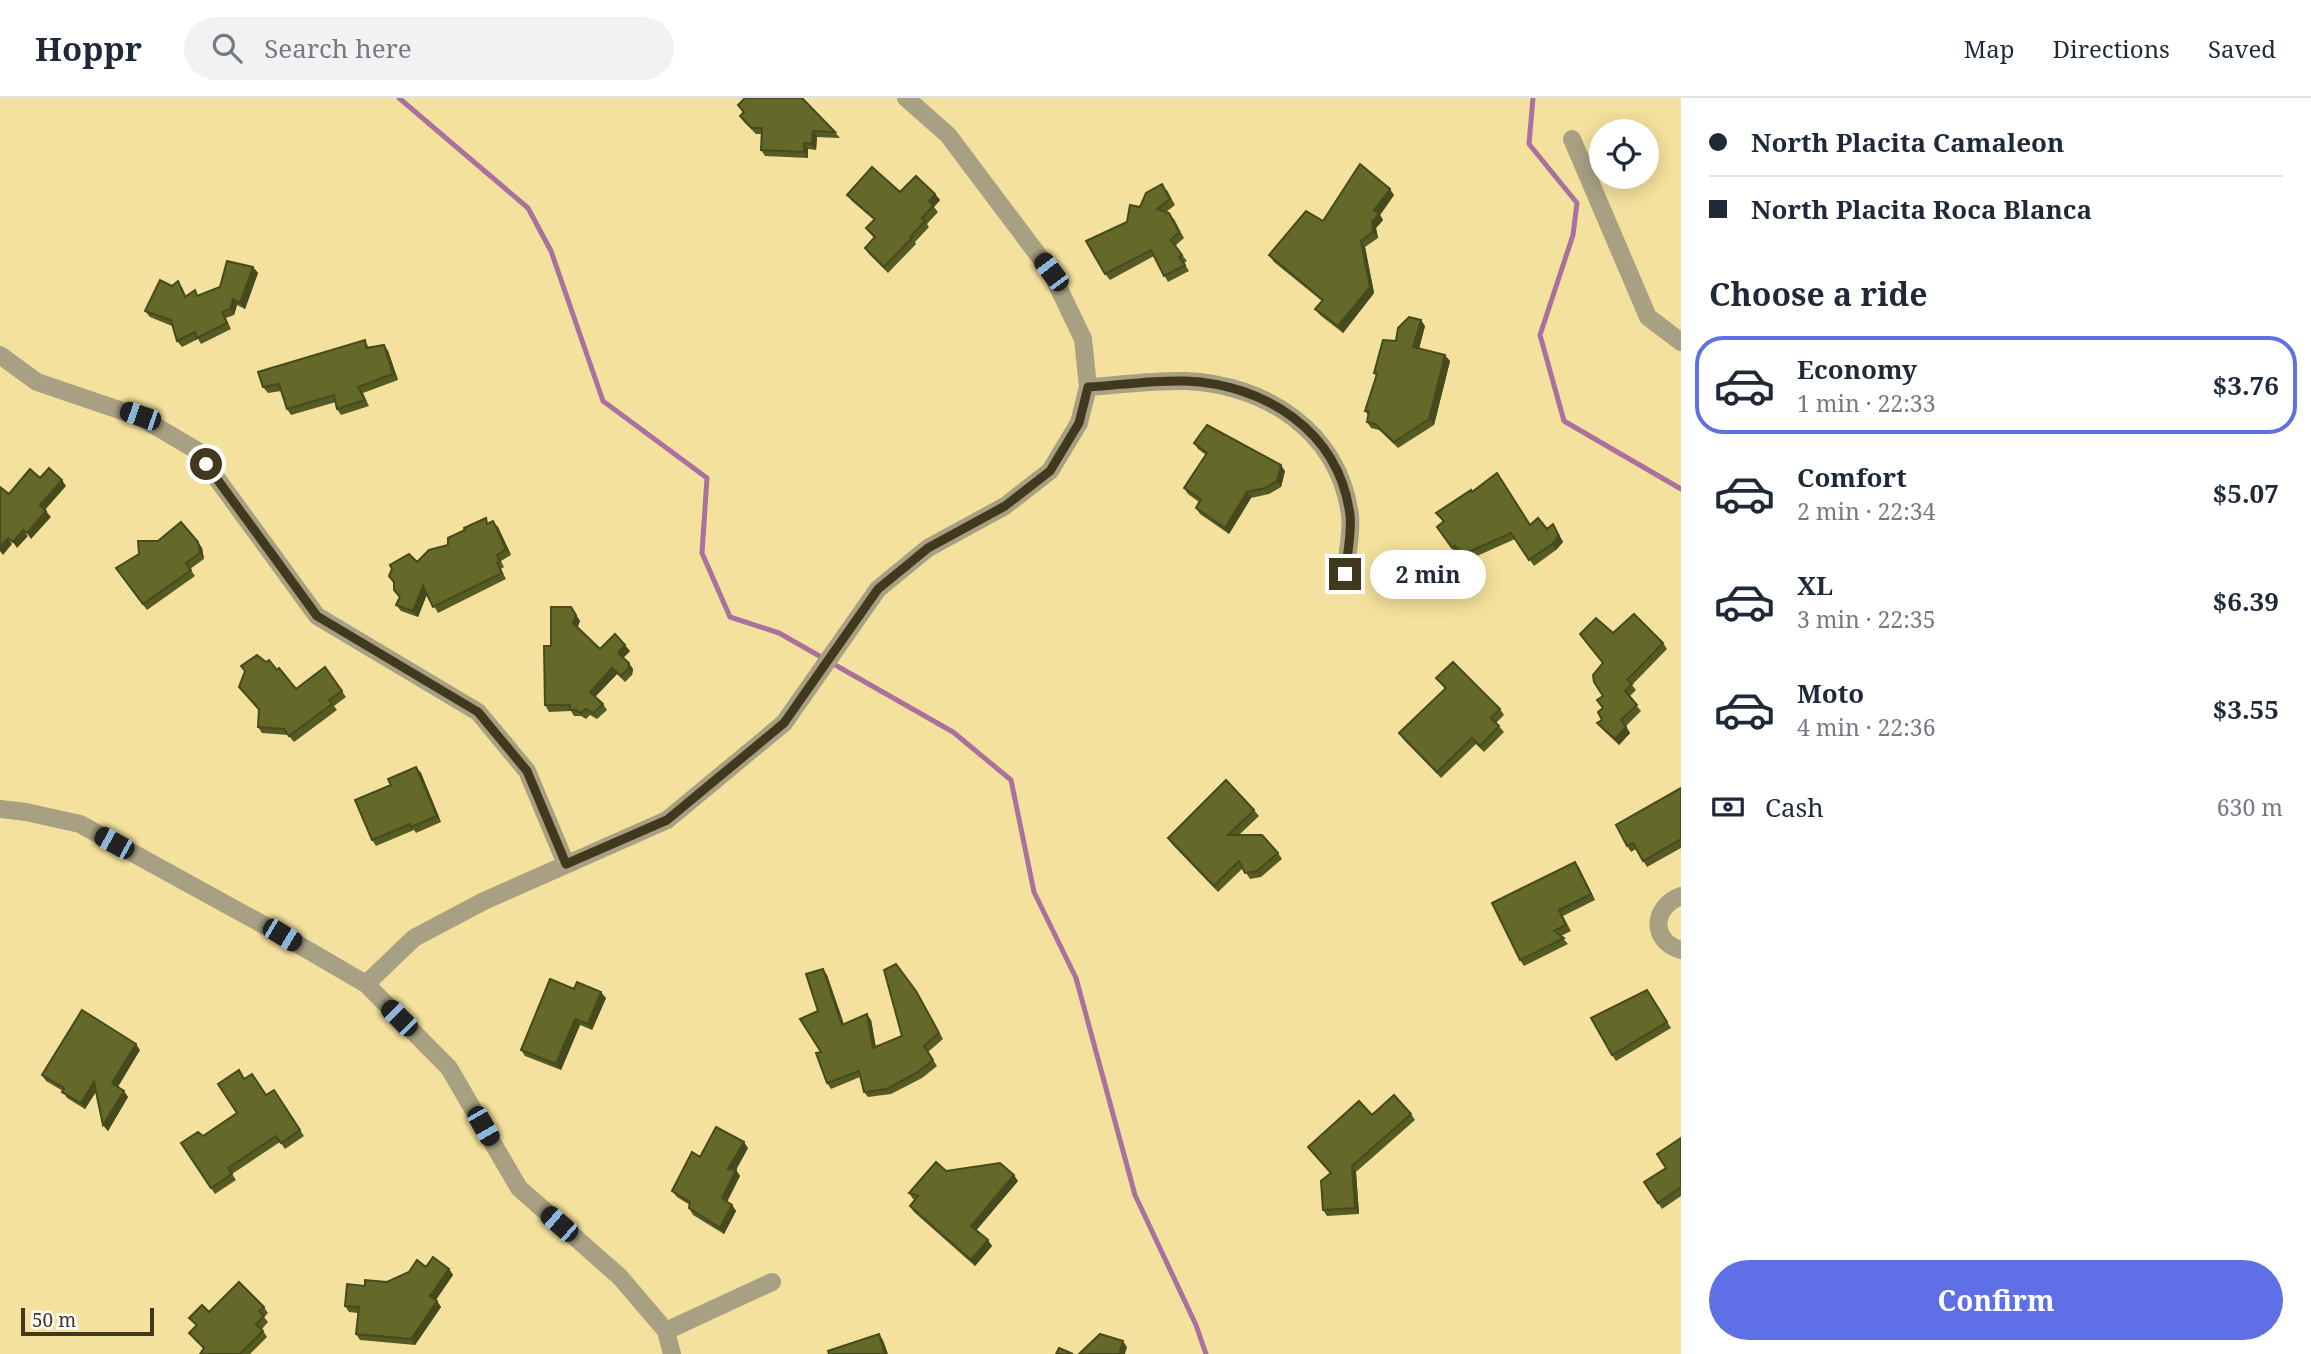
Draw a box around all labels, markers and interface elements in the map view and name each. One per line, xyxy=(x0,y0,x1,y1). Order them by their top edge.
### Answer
search box xyxy=(184,17,674,80)
text: Hoppr xyxy=(35,26,142,71)
icon: search xyxy=(208,29,246,67)
text: Search here xyxy=(264,30,412,66)
text: Map xyxy=(1964,32,2015,65)
text: Directions xyxy=(2053,32,2170,65)
text: Saved xyxy=(2208,32,2276,65)
map controls xyxy=(1589,119,1659,189)
button: locate xyxy=(1589,119,1659,189)
text: North Placita Camaleon xyxy=(1751,124,2064,160)
text: North Placita Roca Blanca xyxy=(1751,191,2092,227)
car xyxy=(1030,249,1073,295)
text: Choose a ride xyxy=(1709,272,1928,315)
text: Economy xyxy=(1797,351,1917,387)
icon: car xyxy=(1713,354,1776,417)
text: $3.76 xyxy=(2213,367,2279,403)
text: 1 min · 22:33 xyxy=(1797,387,1935,419)
car xyxy=(117,399,164,433)
route start xyxy=(190,448,222,480)
text: Comfort xyxy=(1797,459,1907,495)
icon: car xyxy=(1713,462,1776,525)
text: $5.07 xyxy=(2213,475,2279,511)
text: 2 min · 22:34 xyxy=(1797,495,1935,527)
callout: 2 min xyxy=(1370,550,1485,598)
route end xyxy=(1329,558,1361,590)
text: 2 min xyxy=(1395,558,1461,590)
text: XL xyxy=(1797,567,1833,603)
icon: car xyxy=(1713,570,1776,633)
text: $6.39 xyxy=(2213,583,2279,619)
text: 3 min · 22:35 xyxy=(1797,603,1935,635)
text: Moto xyxy=(1797,675,1864,711)
icon: car xyxy=(1713,678,1776,741)
text: $3.55 xyxy=(2213,691,2279,727)
text: 4 min · 22:36 xyxy=(1797,711,1935,743)
icon: cash xyxy=(1709,788,1747,826)
text: Cash xyxy=(1765,789,1824,825)
text: 630 m xyxy=(2217,791,2283,823)
car xyxy=(91,824,138,862)
car xyxy=(259,915,306,955)
car xyxy=(377,996,422,1040)
car xyxy=(464,1103,503,1149)
car xyxy=(537,1202,582,1246)
button: Confirm xyxy=(1709,1260,2283,1340)
scale bar xyxy=(21,1305,154,1337)
text: 50 m xyxy=(32,1307,76,1333)

